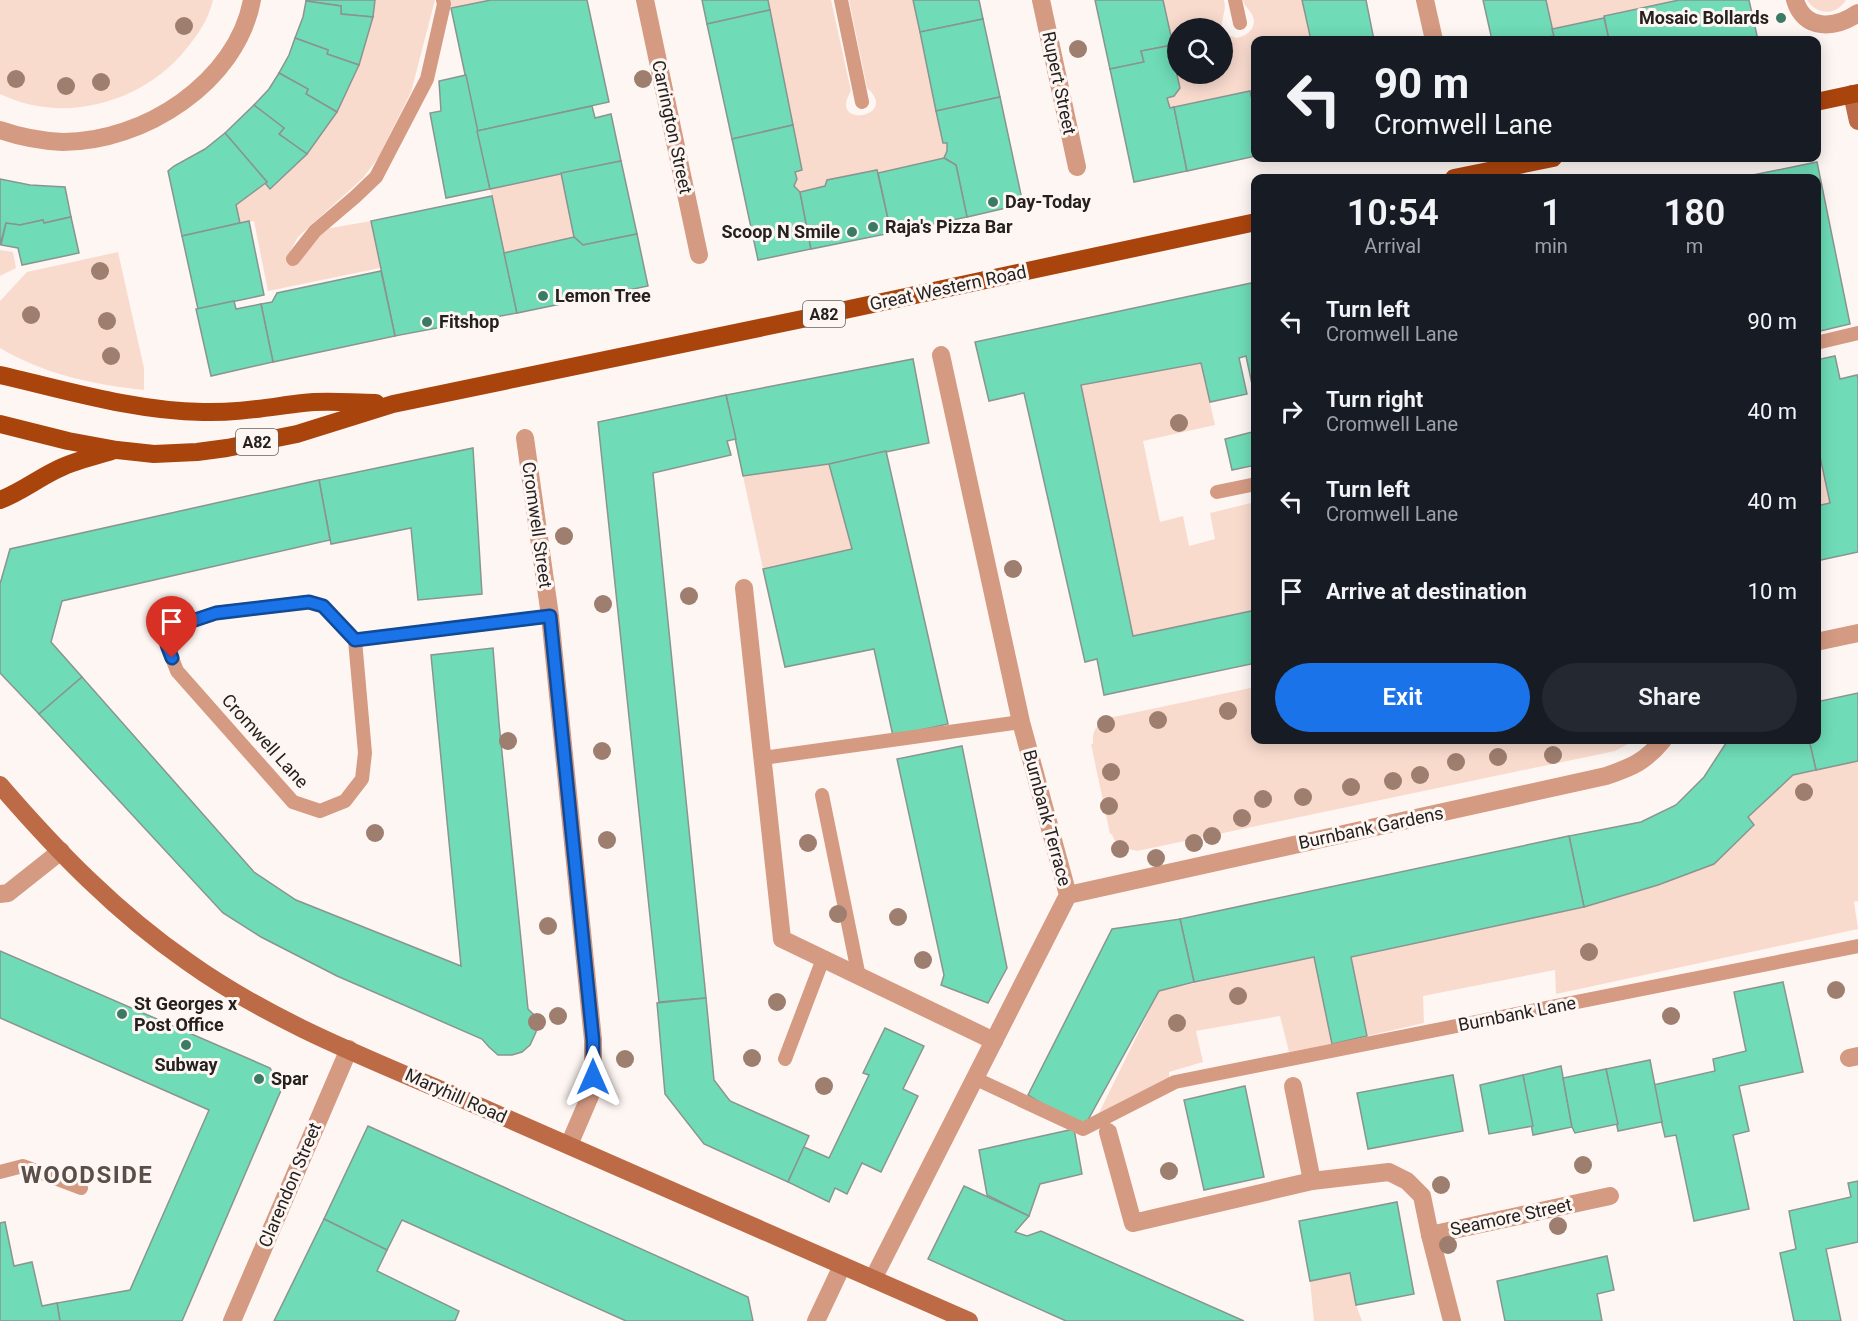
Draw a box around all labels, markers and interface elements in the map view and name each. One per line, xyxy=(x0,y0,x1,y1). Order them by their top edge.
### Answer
place label: Mosaic Bollards xyxy=(1639,7,1769,28)
marker: Mosaic Bollards xyxy=(1774,11,1788,25)
map controls xyxy=(1167,18,1233,84)
button: search xyxy=(1167,18,1233,84)
street label: Rupert Street xyxy=(1038,29,1081,137)
street label: Carrington Street xyxy=(648,58,697,196)
text: 90 m xyxy=(1374,59,1469,108)
icon: left xyxy=(1275,60,1353,138)
text: Cromwell Lane xyxy=(1374,109,1552,141)
place label: Day-Today xyxy=(1005,191,1092,212)
text: 10:54 xyxy=(1347,192,1439,234)
text: 1 xyxy=(1541,192,1561,234)
text: 180 xyxy=(1664,192,1725,234)
marker: Day-Today xyxy=(986,195,1000,209)
place label: Raja's Pizza Bar xyxy=(885,216,1013,237)
marker: Raja's Pizza Bar xyxy=(866,220,880,234)
place label: Scoop N Smile xyxy=(722,221,840,242)
marker: Scoop N Smile xyxy=(845,225,859,239)
text: Arrival xyxy=(1364,234,1421,258)
text: min xyxy=(1534,234,1568,258)
text: m xyxy=(1686,234,1703,258)
street label: Great Western Road xyxy=(868,261,1028,314)
place label: Lemon Tree xyxy=(555,285,651,306)
marker: Lemon Tree xyxy=(536,289,550,303)
text: Turn left xyxy=(1326,297,1410,322)
road number: A82 xyxy=(803,301,845,327)
icon: left xyxy=(1275,305,1308,338)
text: 90 m xyxy=(1748,309,1797,334)
place label: Fitshop xyxy=(439,311,499,332)
marker: Fitshop xyxy=(420,315,434,329)
text: Cromwell Lane xyxy=(1326,322,1458,346)
text: Turn right xyxy=(1326,387,1423,412)
icon: right xyxy=(1275,395,1308,428)
text: 40 m xyxy=(1748,399,1797,424)
text: Cromwell Lane xyxy=(1326,412,1458,436)
road number: A82 xyxy=(236,429,278,455)
street label: Cromwell Street xyxy=(518,460,557,590)
text: Turn left xyxy=(1326,477,1410,502)
icon: left xyxy=(1275,485,1308,518)
text: 40 m xyxy=(1748,489,1797,514)
text: Cromwell Lane xyxy=(1326,502,1458,526)
icon: arrive xyxy=(1275,575,1308,608)
text: Arrive at destination xyxy=(1326,579,1527,604)
text: 10 m xyxy=(1748,579,1797,604)
pin xyxy=(146,596,197,658)
icon: arrive xyxy=(155,605,188,638)
button: Exit xyxy=(1275,663,1530,732)
button: Share xyxy=(1542,663,1797,732)
street label: Cromwell Lane xyxy=(218,689,313,792)
street label: Burnbank Terrace xyxy=(1019,747,1076,888)
street label: Burnbank Gardens xyxy=(1297,802,1445,853)
street label: Burnbank Lane xyxy=(1456,992,1578,1035)
place label: St Georges x Post Office xyxy=(134,993,238,1035)
marker: St Georges x Post Office xyxy=(115,1007,129,1021)
marker: Subway xyxy=(179,1038,193,1052)
position arrow xyxy=(561,1045,625,1109)
place label: Subway xyxy=(154,1054,218,1075)
street label: Maryhill Road xyxy=(402,1064,510,1127)
place label: Spar xyxy=(271,1068,309,1089)
marker: Spar xyxy=(252,1072,266,1086)
street label: Clarendon Street xyxy=(254,1119,325,1250)
district label: WOODSIDE xyxy=(21,1161,153,1189)
street label: Seamore Street xyxy=(1448,1193,1574,1240)

